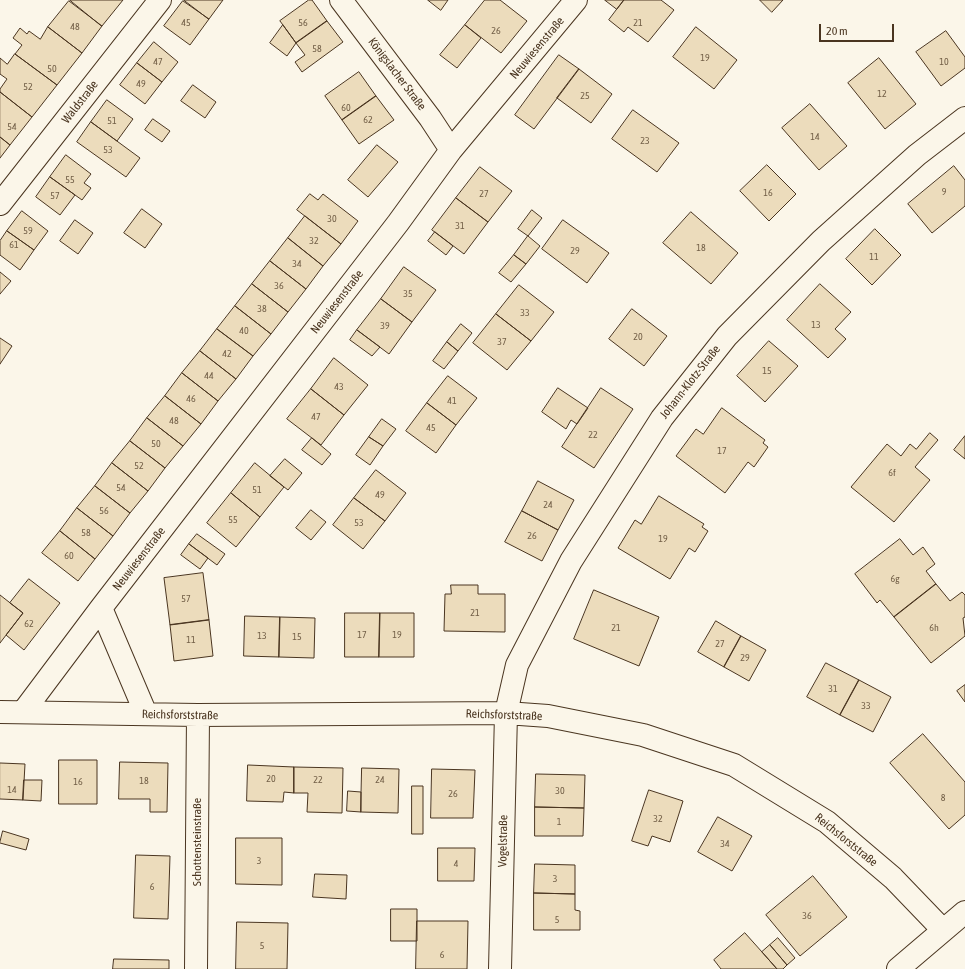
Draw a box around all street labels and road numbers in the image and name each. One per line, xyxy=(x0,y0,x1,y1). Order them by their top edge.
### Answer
street label: Neuwiesenstraße xyxy=(507,14,567,82)
street label: Königslacher Straße xyxy=(365,35,429,113)
street label: Waldstraße xyxy=(59,78,101,126)
street label: Neuwiesenstraße xyxy=(308,267,366,337)
street label: Johann-Klotz-Straße xyxy=(657,342,723,422)
street label: Neuwiesenstraße xyxy=(110,524,168,594)
street label: Reichsforststraße xyxy=(465,706,543,724)
street label: Reichsforststraße xyxy=(142,707,218,723)
street label: Schottensteinstraße xyxy=(190,798,204,886)
street label: Reichsforststraße xyxy=(812,810,880,870)
street label: Vogelstraße xyxy=(495,815,511,867)

